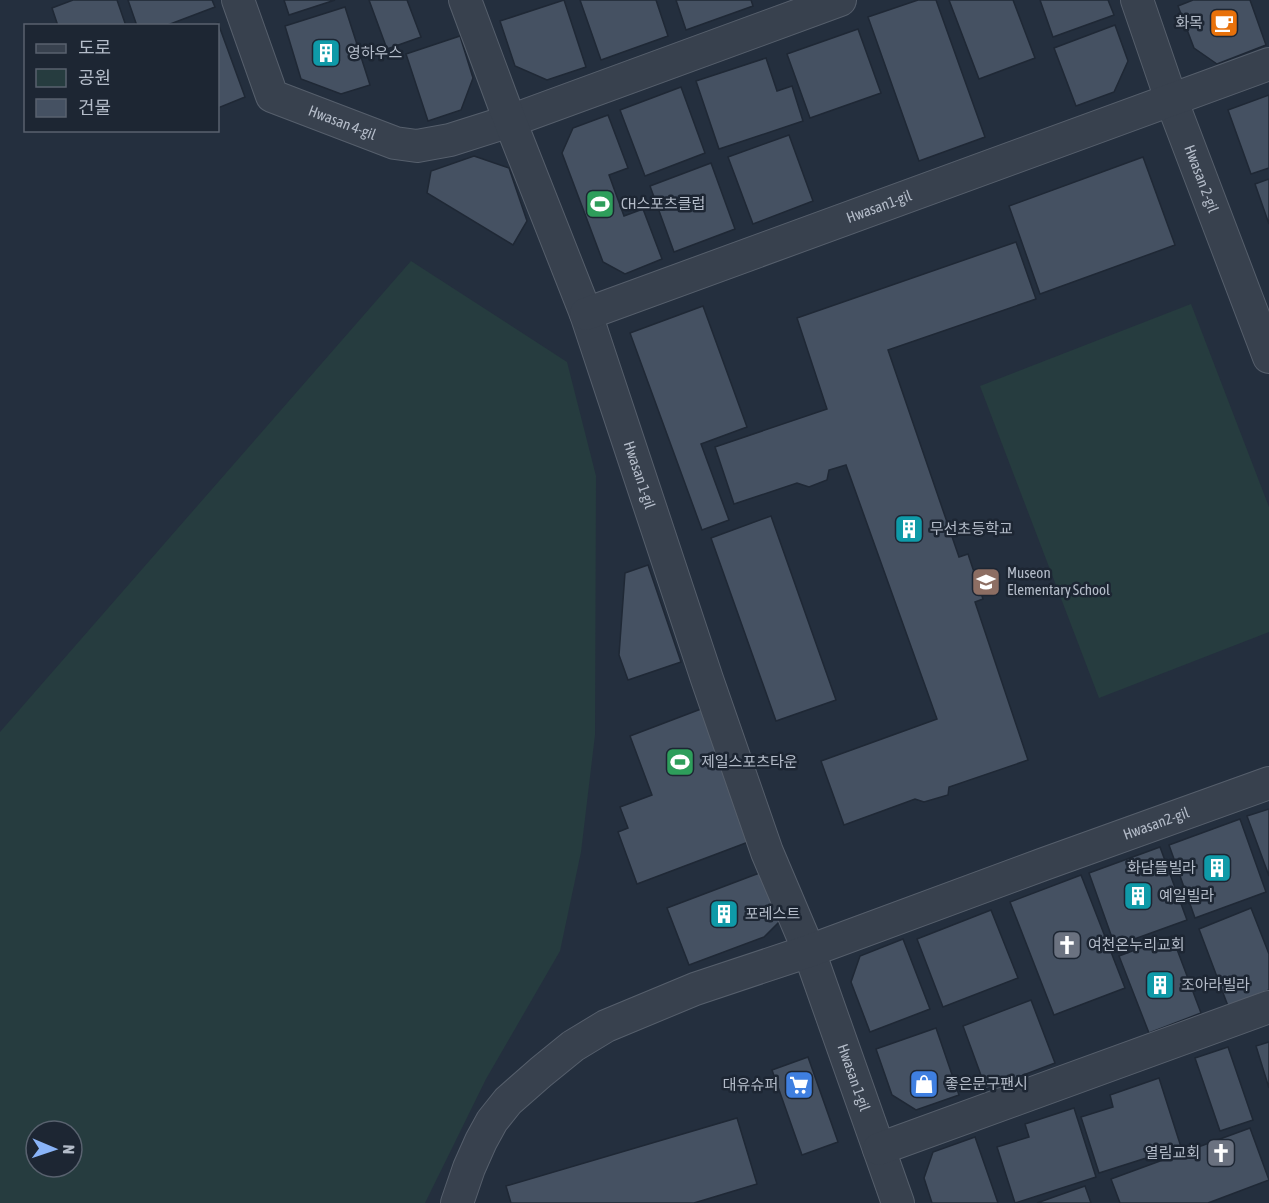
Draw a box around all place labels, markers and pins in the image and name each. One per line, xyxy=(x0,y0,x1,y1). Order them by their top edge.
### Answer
cafe icon: 화목 xyxy=(1208,7,1240,39)
place label: 화목 xyxy=(1175,14,1203,31)
building icon: 영하우스 xyxy=(310,37,342,69)
place label: 영하우스 xyxy=(347,44,402,61)
sports icon: CH스포츠클럽 xyxy=(584,188,616,220)
place label: CH스포츠클럽 xyxy=(621,195,705,212)
building icon: 무선초등학교 xyxy=(893,513,925,545)
place label: 무선초등학교 xyxy=(930,520,1013,537)
place label: Museon Elementary School xyxy=(1007,564,1110,598)
school or university icon: Museon Elementary School xyxy=(970,566,1002,598)
sports icon: 제일스포츠타운 xyxy=(664,746,696,778)
place label: 제일스포츠타운 xyxy=(701,753,798,770)
building icon: 화담뜰빌라 xyxy=(1201,852,1233,884)
place label: 화담뜰빌라 xyxy=(1127,859,1196,876)
building icon: 예일빌라 xyxy=(1122,880,1154,912)
place label: 예일빌라 xyxy=(1159,887,1214,904)
building icon: 포레스트 xyxy=(708,898,740,930)
place label: 포레스트 xyxy=(745,905,800,922)
church icon: 여천온누리교회 xyxy=(1051,929,1083,961)
place label: 여천온누리교회 xyxy=(1088,936,1185,953)
building icon: 조아라빌라 xyxy=(1144,969,1176,1001)
place label: 조아라빌라 xyxy=(1181,976,1250,993)
shop icon: 좋은문구팬시 xyxy=(908,1068,940,1100)
supermarket icon: 대유슈퍼 xyxy=(783,1069,815,1101)
place label: 좋은문구팬시 xyxy=(945,1075,1028,1092)
place label: 대유슈퍼 xyxy=(723,1076,778,1093)
church icon: 열림교회 xyxy=(1205,1137,1237,1169)
place label: 열림교회 xyxy=(1145,1144,1200,1161)

